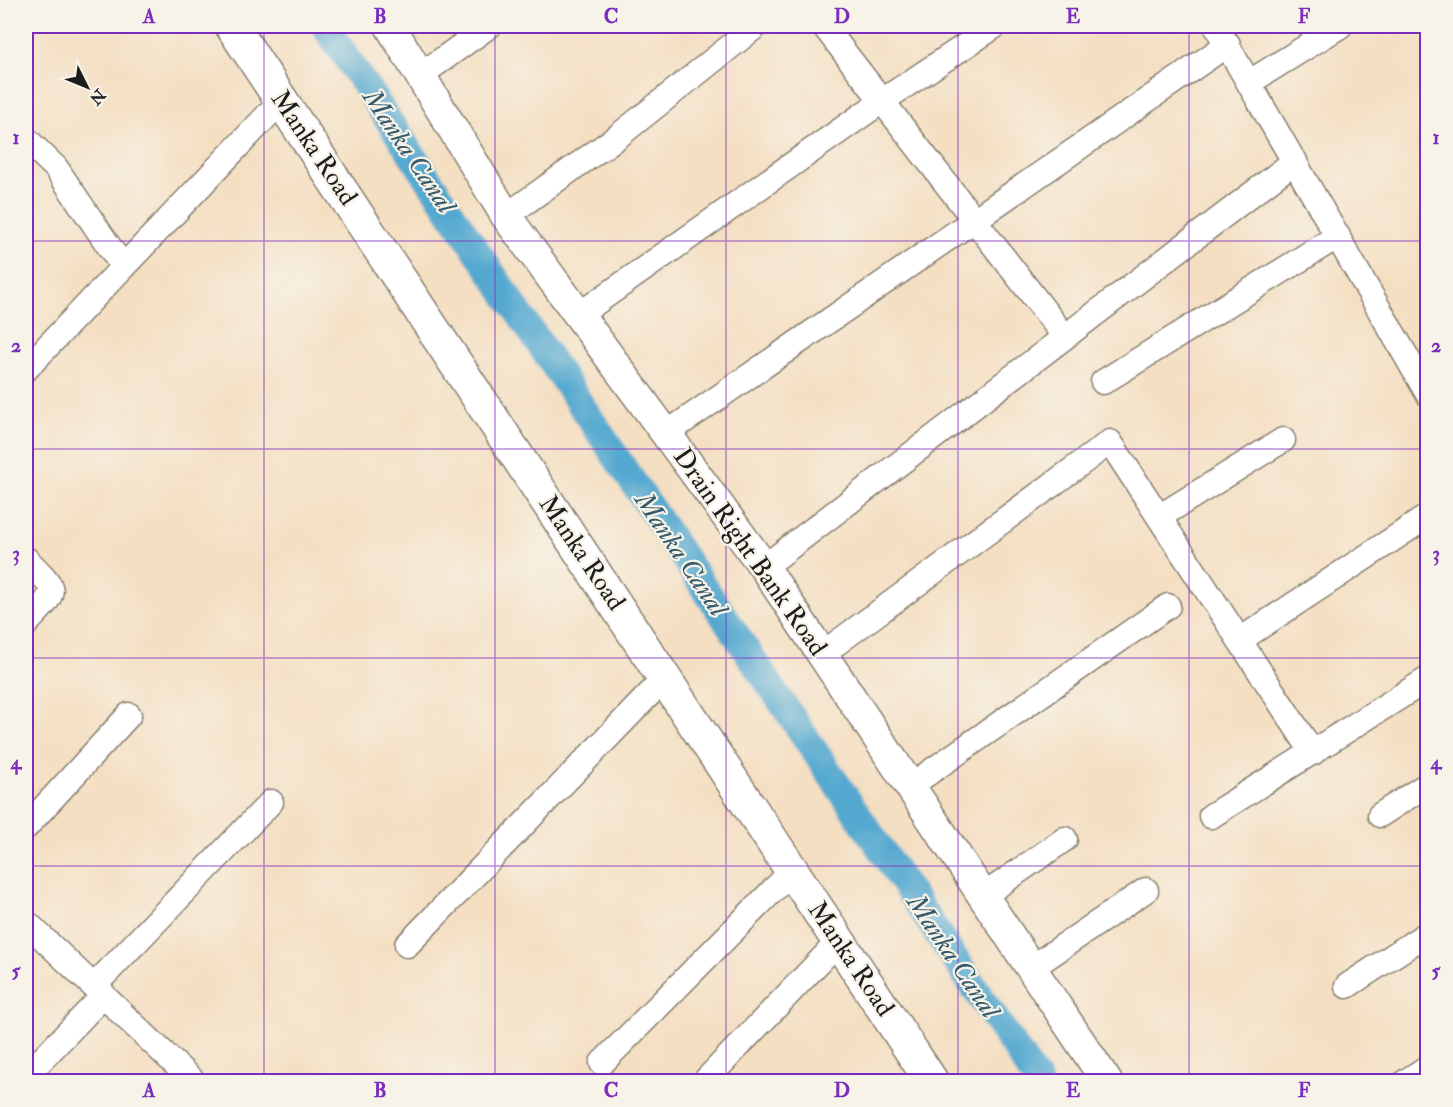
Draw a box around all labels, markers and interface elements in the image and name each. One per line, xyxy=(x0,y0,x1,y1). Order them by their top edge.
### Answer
text: A xyxy=(142,4,156,29)
text: B xyxy=(373,4,387,29)
text: C xyxy=(604,4,618,29)
text: D xyxy=(834,4,850,29)
text: E xyxy=(1066,4,1081,29)
text: F xyxy=(1298,4,1311,29)
north arrow xyxy=(57,57,117,117)
water label: Manka Canal xyxy=(354,81,464,222)
text: N xyxy=(85,84,110,109)
street label: Manka Road xyxy=(264,84,364,212)
text: 1 xyxy=(12,125,20,150)
text: 1 xyxy=(1432,125,1440,150)
text: 2 xyxy=(11,333,21,358)
text: 2 xyxy=(1431,333,1441,358)
street label: Drain Right Bank Road xyxy=(666,442,834,662)
water label: Manka Canal xyxy=(626,484,736,625)
street label: Manka Road xyxy=(532,489,632,617)
text: 3 xyxy=(12,541,20,566)
text: 3 xyxy=(1432,541,1440,566)
text: 4 xyxy=(10,750,23,775)
text: 4 xyxy=(1430,750,1443,775)
water label: Manka Canal xyxy=(898,886,1008,1027)
street label: Manka Road xyxy=(801,895,901,1023)
text: 5 xyxy=(12,958,22,983)
text: 5 xyxy=(1432,958,1442,983)
text: A xyxy=(142,1078,156,1103)
text: B xyxy=(373,1078,387,1103)
text: C xyxy=(604,1078,618,1103)
text: D xyxy=(834,1078,850,1103)
text: E xyxy=(1066,1078,1081,1103)
text: F xyxy=(1298,1078,1311,1103)

